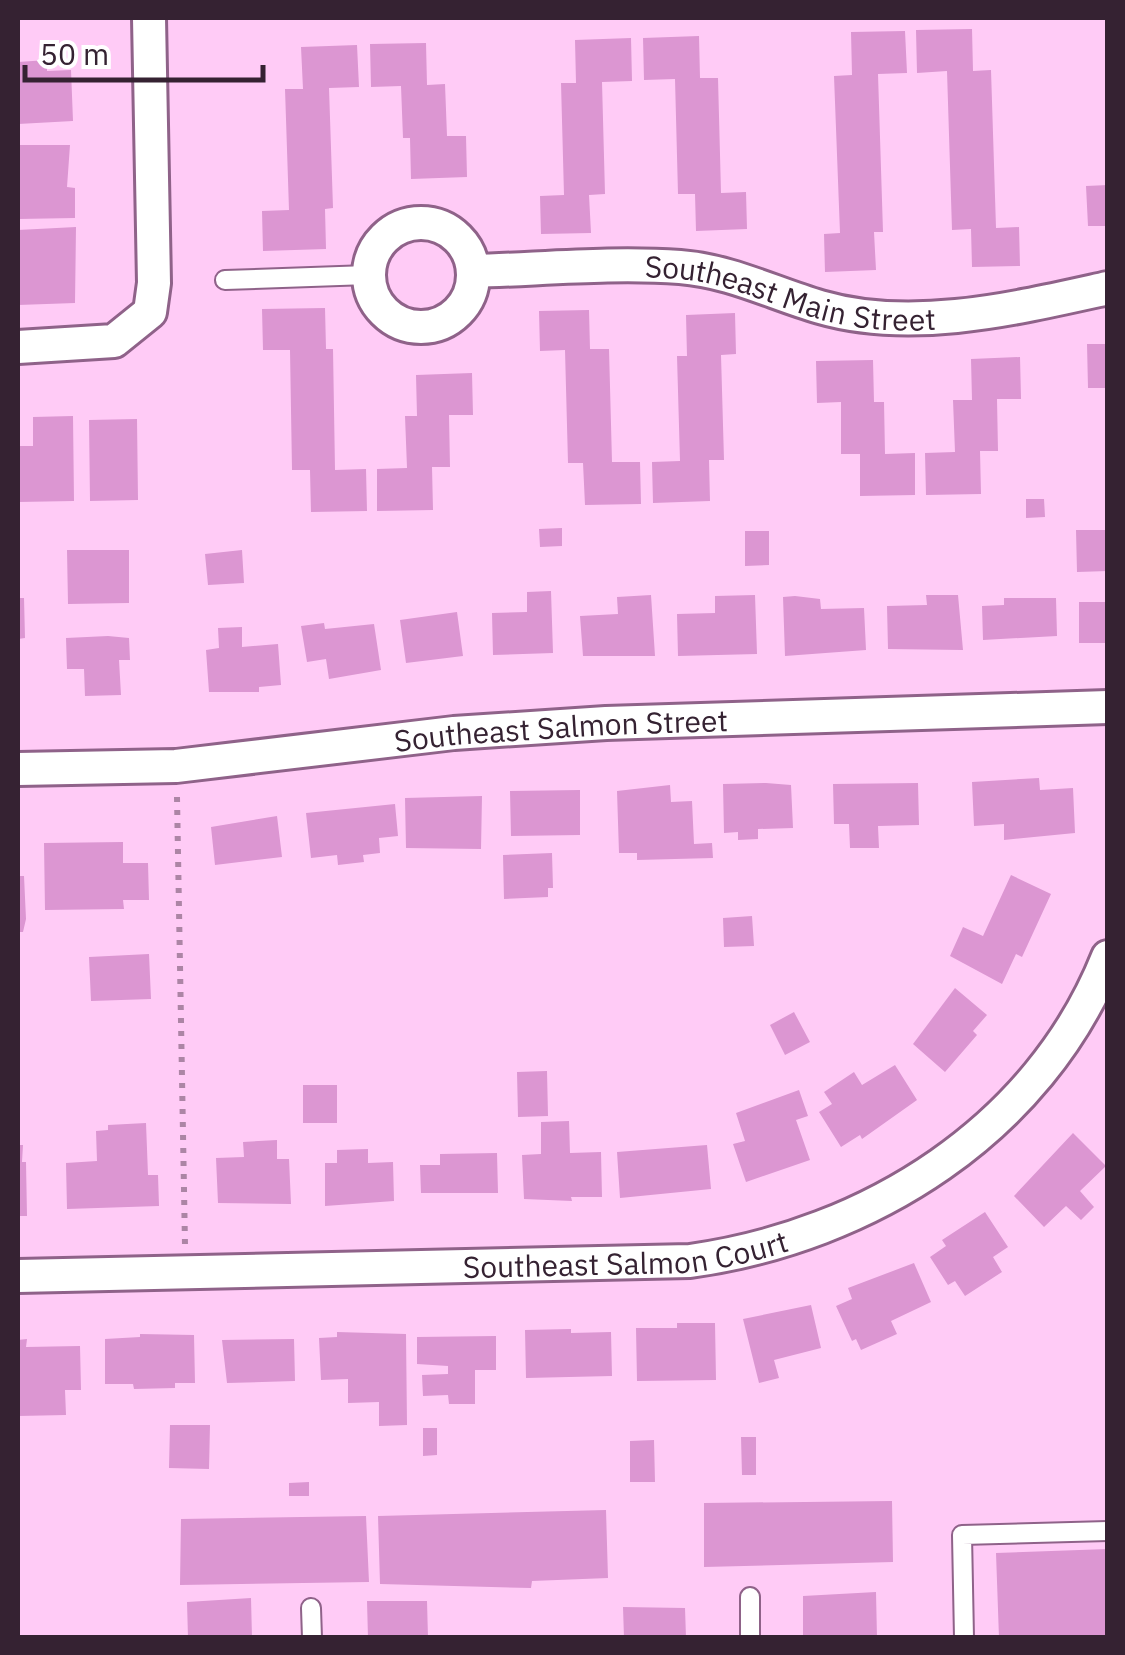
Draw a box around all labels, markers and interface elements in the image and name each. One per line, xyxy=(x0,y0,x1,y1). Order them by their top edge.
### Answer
scale bar xyxy=(25,20,262,82)
text: 50 m xyxy=(40,34,109,73)
street label: Southeast Main Street xyxy=(644,246,937,338)
street label: Southeast Salmon Street xyxy=(392,700,729,759)
street label: Southeast Salmon Court xyxy=(462,1221,792,1286)

